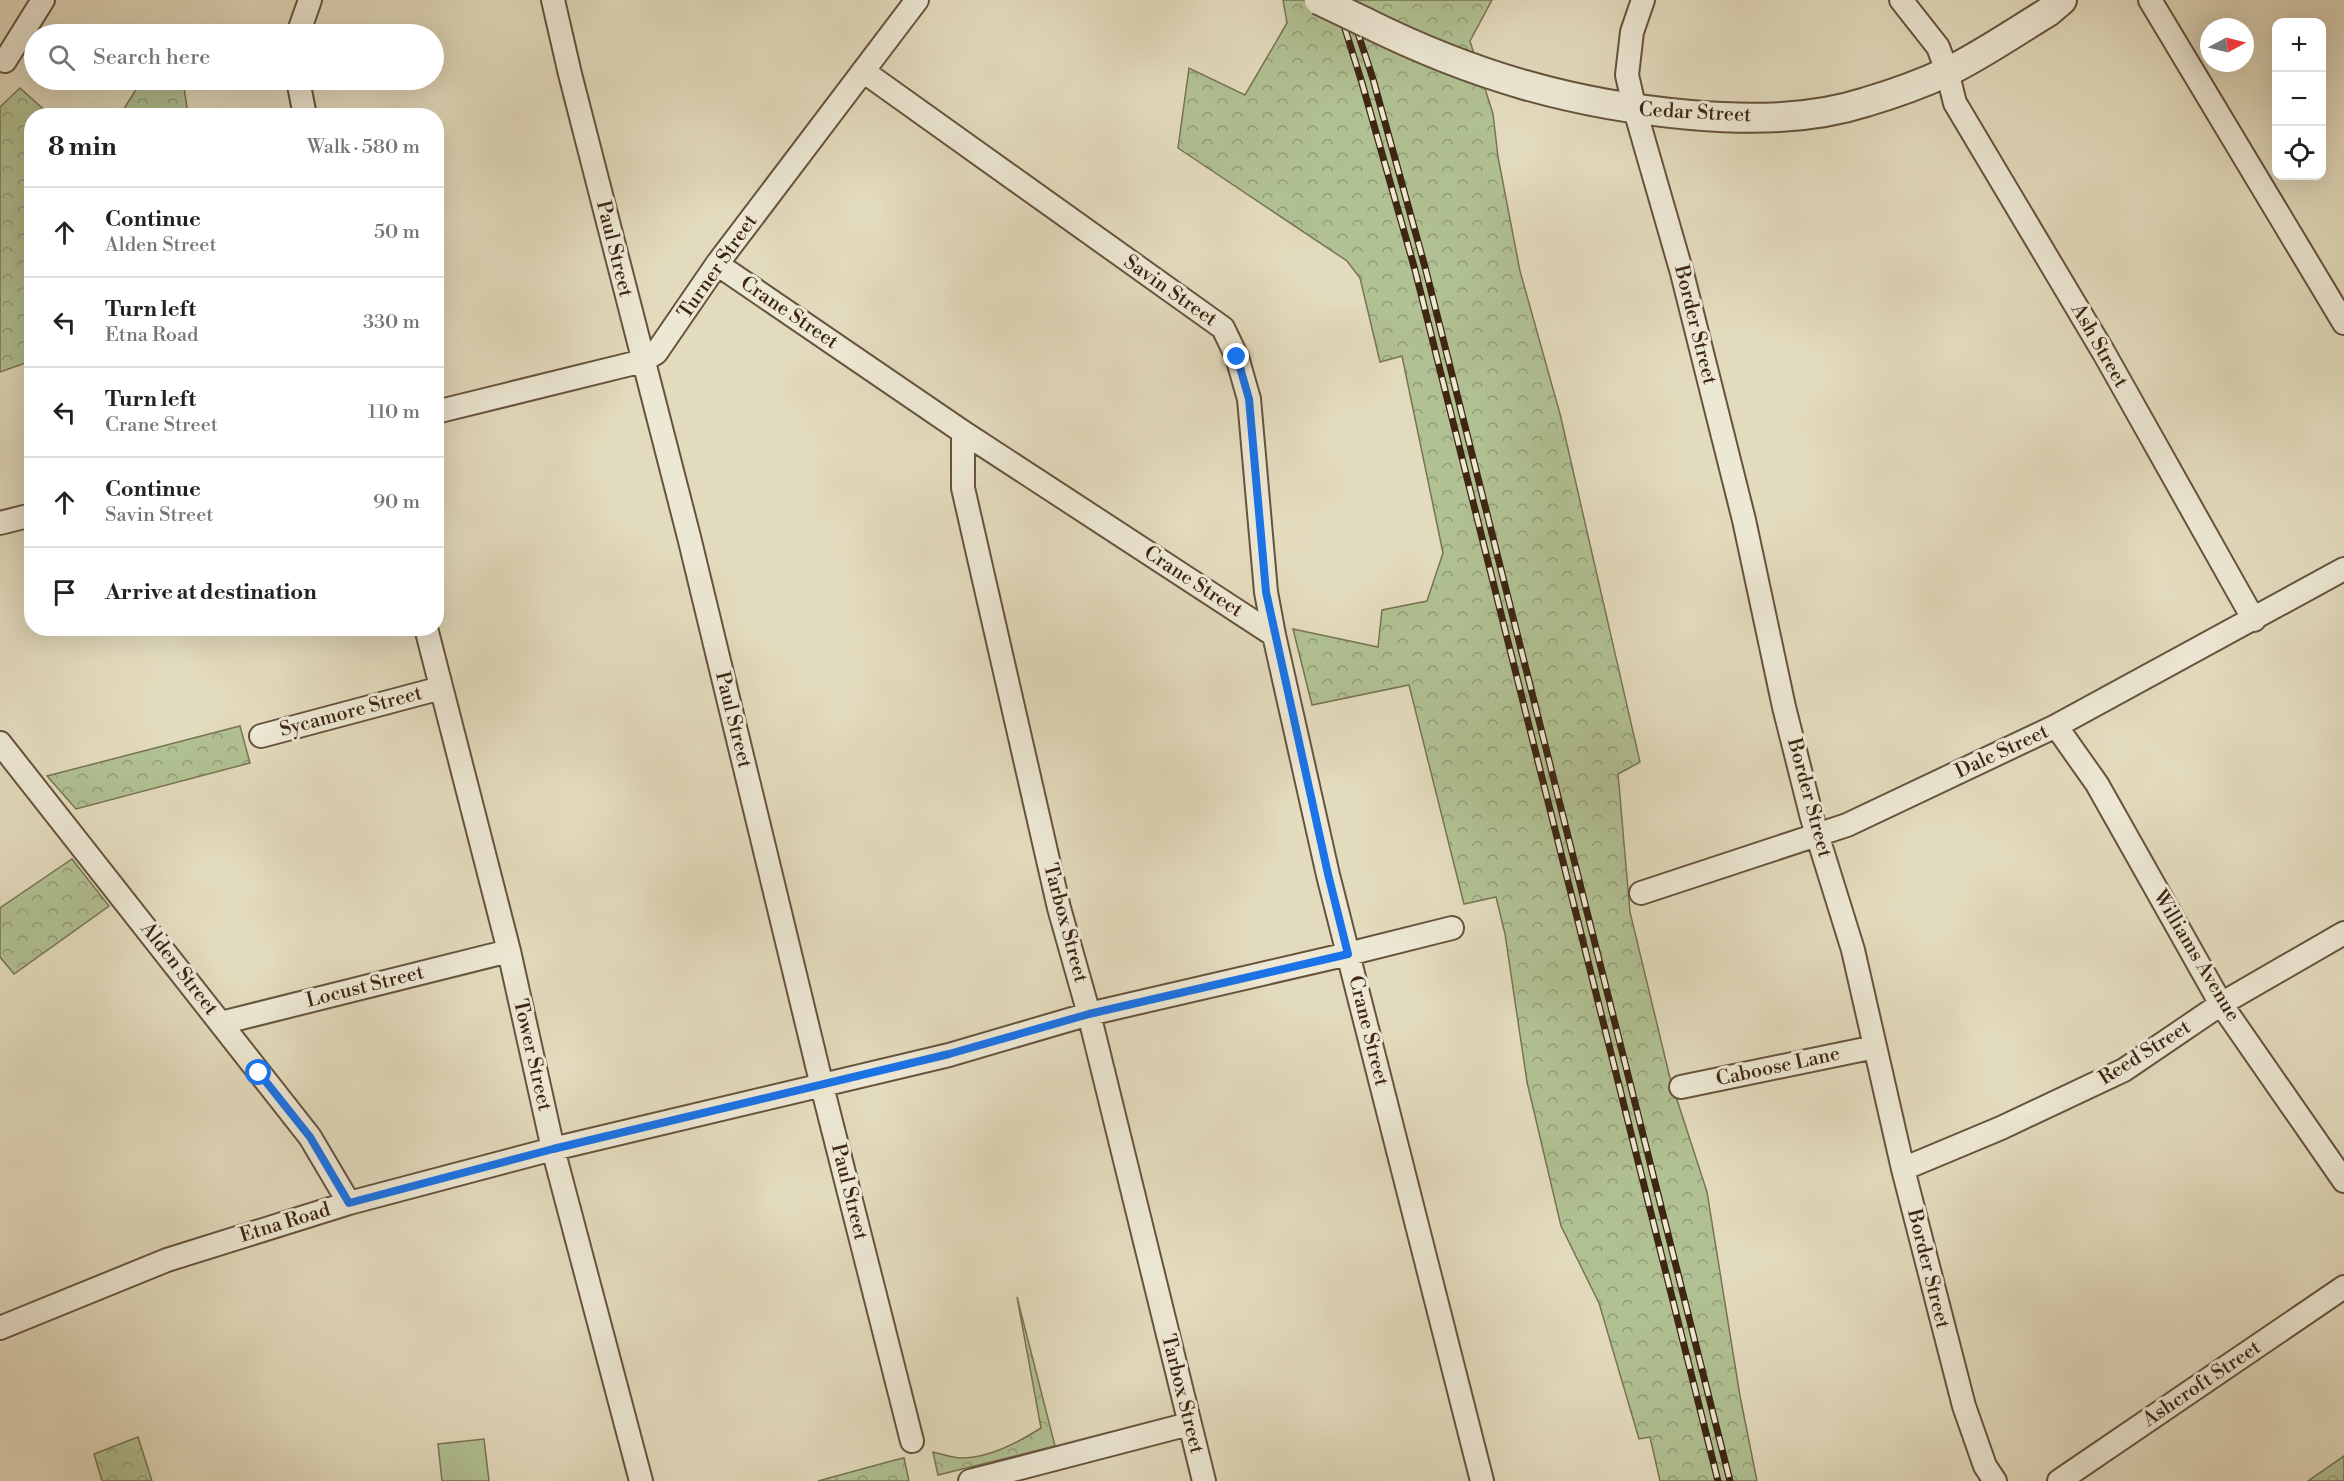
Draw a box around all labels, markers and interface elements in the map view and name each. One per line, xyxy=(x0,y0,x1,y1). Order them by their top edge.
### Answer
north arrow xyxy=(2200,18,2254,72)
map controls xyxy=(2272,18,2326,180)
button: + xyxy=(2272,18,2326,72)
search box xyxy=(24,24,444,90)
icon: search xyxy=(45,41,78,74)
text: Search here xyxy=(93,44,210,71)
button: − xyxy=(2272,72,2326,126)
street label: Cedar Street xyxy=(1638,98,1752,128)
button: locate xyxy=(2272,126,2326,180)
text: 8 min xyxy=(48,131,117,163)
text: Walk · 580 m xyxy=(307,135,420,160)
street label: Paul Street xyxy=(590,198,638,300)
text: Continue xyxy=(105,206,201,233)
street label: Turner Street xyxy=(673,210,763,324)
icon: ahead xyxy=(48,216,81,249)
text: 50 m xyxy=(374,220,420,245)
text: Alden Street xyxy=(105,233,216,258)
street label: Savin Street xyxy=(1118,250,1222,332)
street label: Border Street xyxy=(1668,262,1722,387)
street label: Crane Street xyxy=(735,271,843,355)
text: Turn left xyxy=(105,296,196,323)
street label: Ash Street xyxy=(2064,299,2133,392)
icon: left xyxy=(48,306,81,339)
text: 330 m xyxy=(363,310,420,335)
text: Etna Road xyxy=(105,323,198,348)
route end xyxy=(1223,343,1249,369)
text: Turn left xyxy=(105,386,196,413)
icon: left xyxy=(48,396,81,429)
text: 110 m xyxy=(368,400,420,425)
text: Crane Street xyxy=(105,413,218,438)
text: Continue xyxy=(105,476,201,503)
icon: ahead xyxy=(48,486,81,519)
text: 90 m xyxy=(373,490,420,515)
text: Savin Street xyxy=(105,503,213,528)
street label: Crane Street xyxy=(1139,541,1247,623)
icon: arrive xyxy=(48,576,81,609)
text: Arrive at destination xyxy=(105,579,317,606)
street label: Paul Street xyxy=(709,669,757,771)
street label: Sycamore Street xyxy=(277,681,425,743)
street label: Dale Street xyxy=(1951,720,2053,784)
street label: Border Street xyxy=(1781,735,1837,860)
street label: Tarbox Street xyxy=(1037,861,1093,985)
street label: Williams Avenue xyxy=(2146,885,2245,1026)
street label: Alden Street xyxy=(134,917,223,1021)
street label: Locust Street xyxy=(304,960,426,1014)
street label: Crane Street xyxy=(1342,973,1394,1089)
street label: Tower Street xyxy=(507,997,557,1113)
street label: Reed Street xyxy=(2094,1015,2196,1091)
street label: Caboose Lane xyxy=(1714,1042,1842,1092)
route start xyxy=(245,1059,271,1085)
street label: Paul Street xyxy=(825,1141,873,1243)
street label: Etna Road xyxy=(237,1197,334,1249)
street label: Border Street xyxy=(1901,1206,1955,1331)
street label: Tarbox Street xyxy=(1155,1332,1209,1456)
street label: Ashcroft Street xyxy=(2137,1335,2266,1433)

